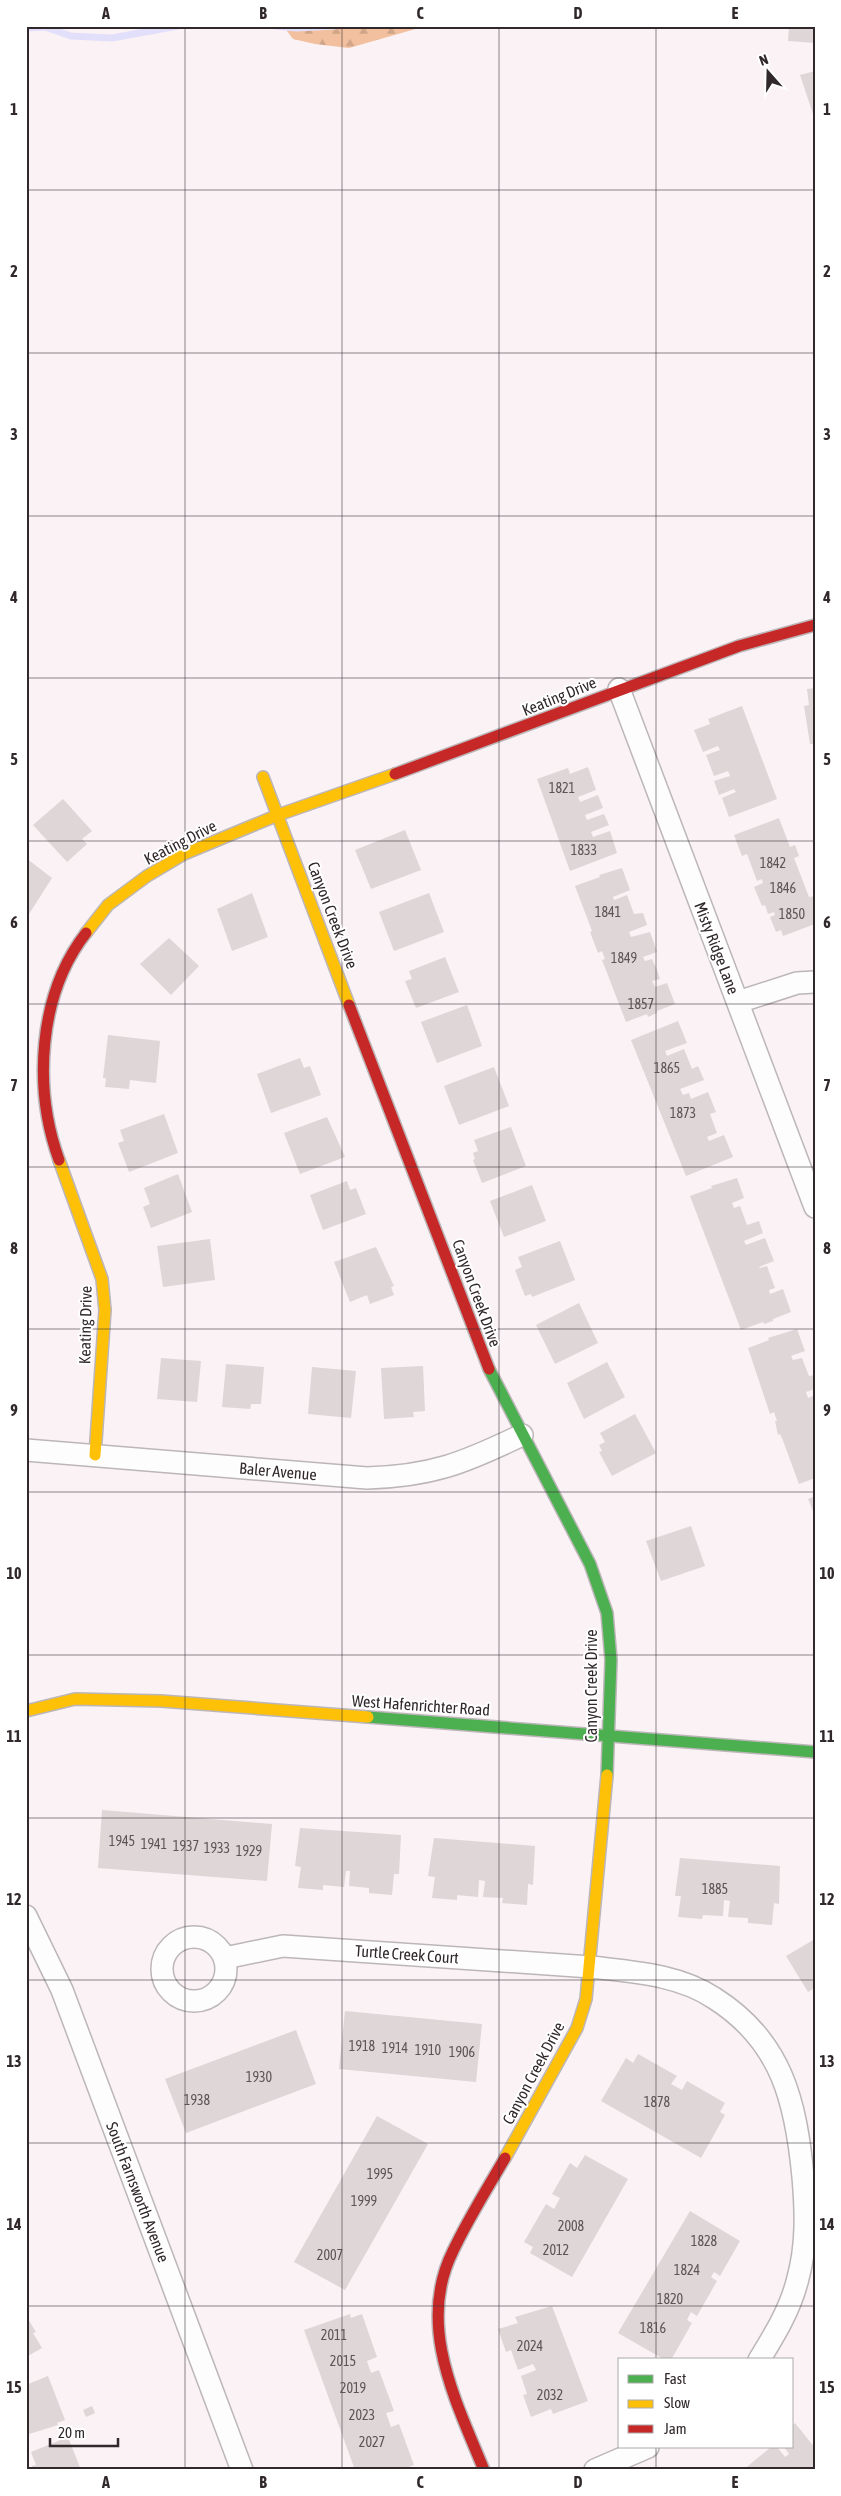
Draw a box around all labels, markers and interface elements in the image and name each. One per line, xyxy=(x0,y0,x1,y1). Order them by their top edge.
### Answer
text: A xyxy=(101,4,110,22)
text: B xyxy=(259,4,267,22)
text: C xyxy=(416,4,424,22)
text: D xyxy=(574,4,583,22)
text: E xyxy=(732,4,739,22)
north arrow xyxy=(744,48,794,98)
text: N xyxy=(757,51,770,69)
text: 1 xyxy=(10,100,18,118)
text: 1 xyxy=(823,100,831,118)
text: 2 xyxy=(10,262,18,280)
text: 2 xyxy=(823,262,831,280)
text: 3 xyxy=(10,425,18,443)
text: 3 xyxy=(823,425,831,443)
text: 4 xyxy=(9,588,18,606)
text: 4 xyxy=(822,588,831,606)
street label: Keating Drive xyxy=(519,673,599,720)
text: 5 xyxy=(10,750,18,768)
text: 5 xyxy=(823,750,831,768)
house number: 1821 xyxy=(549,780,575,796)
street label: Keating Drive xyxy=(141,816,219,869)
house number: 1833 xyxy=(571,842,597,858)
house number: 1842 xyxy=(760,855,786,871)
street label: Canyon Creek Drive xyxy=(303,859,362,971)
house number: 1846 xyxy=(770,880,797,896)
street label: Misty Ridge Lane xyxy=(690,899,743,997)
house number: 1841 xyxy=(595,904,621,920)
house number: 1850 xyxy=(779,906,806,922)
text: 6 xyxy=(10,913,18,931)
text: 6 xyxy=(823,913,831,931)
house number: 1849 xyxy=(611,950,637,966)
house number: 1857 xyxy=(628,996,654,1012)
house number: 1865 xyxy=(654,1060,680,1076)
text: 7 xyxy=(10,1076,18,1094)
text: 7 xyxy=(823,1076,831,1094)
house number: 1873 xyxy=(670,1105,696,1121)
street label: Canyon Creek Drive xyxy=(448,1237,505,1349)
text: 8 xyxy=(10,1239,18,1257)
text: 8 xyxy=(823,1239,831,1257)
street label: Keating Drive xyxy=(75,1286,96,1364)
text: 9 xyxy=(10,1401,18,1419)
text: 9 xyxy=(823,1401,831,1419)
street label: Baler Avenue xyxy=(239,1459,317,1483)
text: 10 xyxy=(6,1564,22,1582)
text: 10 xyxy=(819,1564,835,1582)
street label: Canyon Creek Drive xyxy=(582,1630,601,1742)
street label: West Hafenrichter Road xyxy=(351,1691,491,1719)
text: 11 xyxy=(6,1727,22,1745)
text: 11 xyxy=(819,1727,835,1745)
house number: 1945 xyxy=(109,1833,135,1849)
house number: 1941 xyxy=(141,1836,167,1852)
house number: 1937 xyxy=(173,1838,199,1854)
house number: 1933 xyxy=(204,1840,230,1856)
house number: 1929 xyxy=(236,1843,262,1859)
house number: 1885 xyxy=(702,1881,728,1897)
text: 12 xyxy=(6,1890,22,1908)
text: 12 xyxy=(819,1890,835,1908)
street label: Turtle Creek Court xyxy=(355,1941,460,1967)
street label: Canyon Creek Drive xyxy=(499,2019,568,2128)
house number: 1918 xyxy=(349,2038,376,2054)
house number: 1914 xyxy=(382,2040,409,2056)
house number: 1910 xyxy=(415,2042,442,2058)
house number: 1906 xyxy=(449,2044,476,2060)
text: 13 xyxy=(6,2052,22,2070)
text: 13 xyxy=(819,2052,835,2070)
house number: 1930 xyxy=(246,2069,273,2085)
house number: 1938 xyxy=(184,2092,211,2108)
house number: 1878 xyxy=(644,2094,671,2110)
street label: South Farnsworth Avenue xyxy=(103,2119,173,2265)
house number: 1995 xyxy=(367,2166,393,2182)
house number: 1999 xyxy=(351,2193,377,2209)
text: 14 xyxy=(6,2215,22,2233)
text: 14 xyxy=(819,2215,835,2233)
house number: 2008 xyxy=(558,2218,585,2234)
house number: 1828 xyxy=(691,2233,718,2249)
house number: 2012 xyxy=(543,2242,569,2258)
house number: 2007 xyxy=(317,2247,343,2263)
house number: 1824 xyxy=(674,2262,701,2278)
house number: 1820 xyxy=(657,2291,684,2307)
house number: 1816 xyxy=(640,2320,667,2336)
house number: 2011 xyxy=(321,2327,347,2343)
house number: 2024 xyxy=(517,2338,544,2354)
house number: 2015 xyxy=(330,2353,356,2369)
legend xyxy=(618,2358,794,2448)
text: Fast xyxy=(664,2370,686,2387)
text: 15 xyxy=(6,2378,22,2396)
text: 15 xyxy=(819,2378,835,2396)
house number: 2019 xyxy=(340,2380,366,2396)
house number: 2032 xyxy=(537,2387,563,2403)
text: Slow xyxy=(664,2394,690,2411)
house number: 2023 xyxy=(349,2407,375,2423)
scale bar xyxy=(50,2416,118,2448)
text: Jam xyxy=(664,2420,687,2437)
text: 20 m xyxy=(58,2424,85,2441)
house number: 2027 xyxy=(359,2434,385,2450)
text: A xyxy=(101,2473,110,2491)
text: B xyxy=(259,2473,267,2491)
text: C xyxy=(416,2473,424,2491)
text: D xyxy=(574,2473,583,2491)
text: E xyxy=(732,2473,739,2491)

